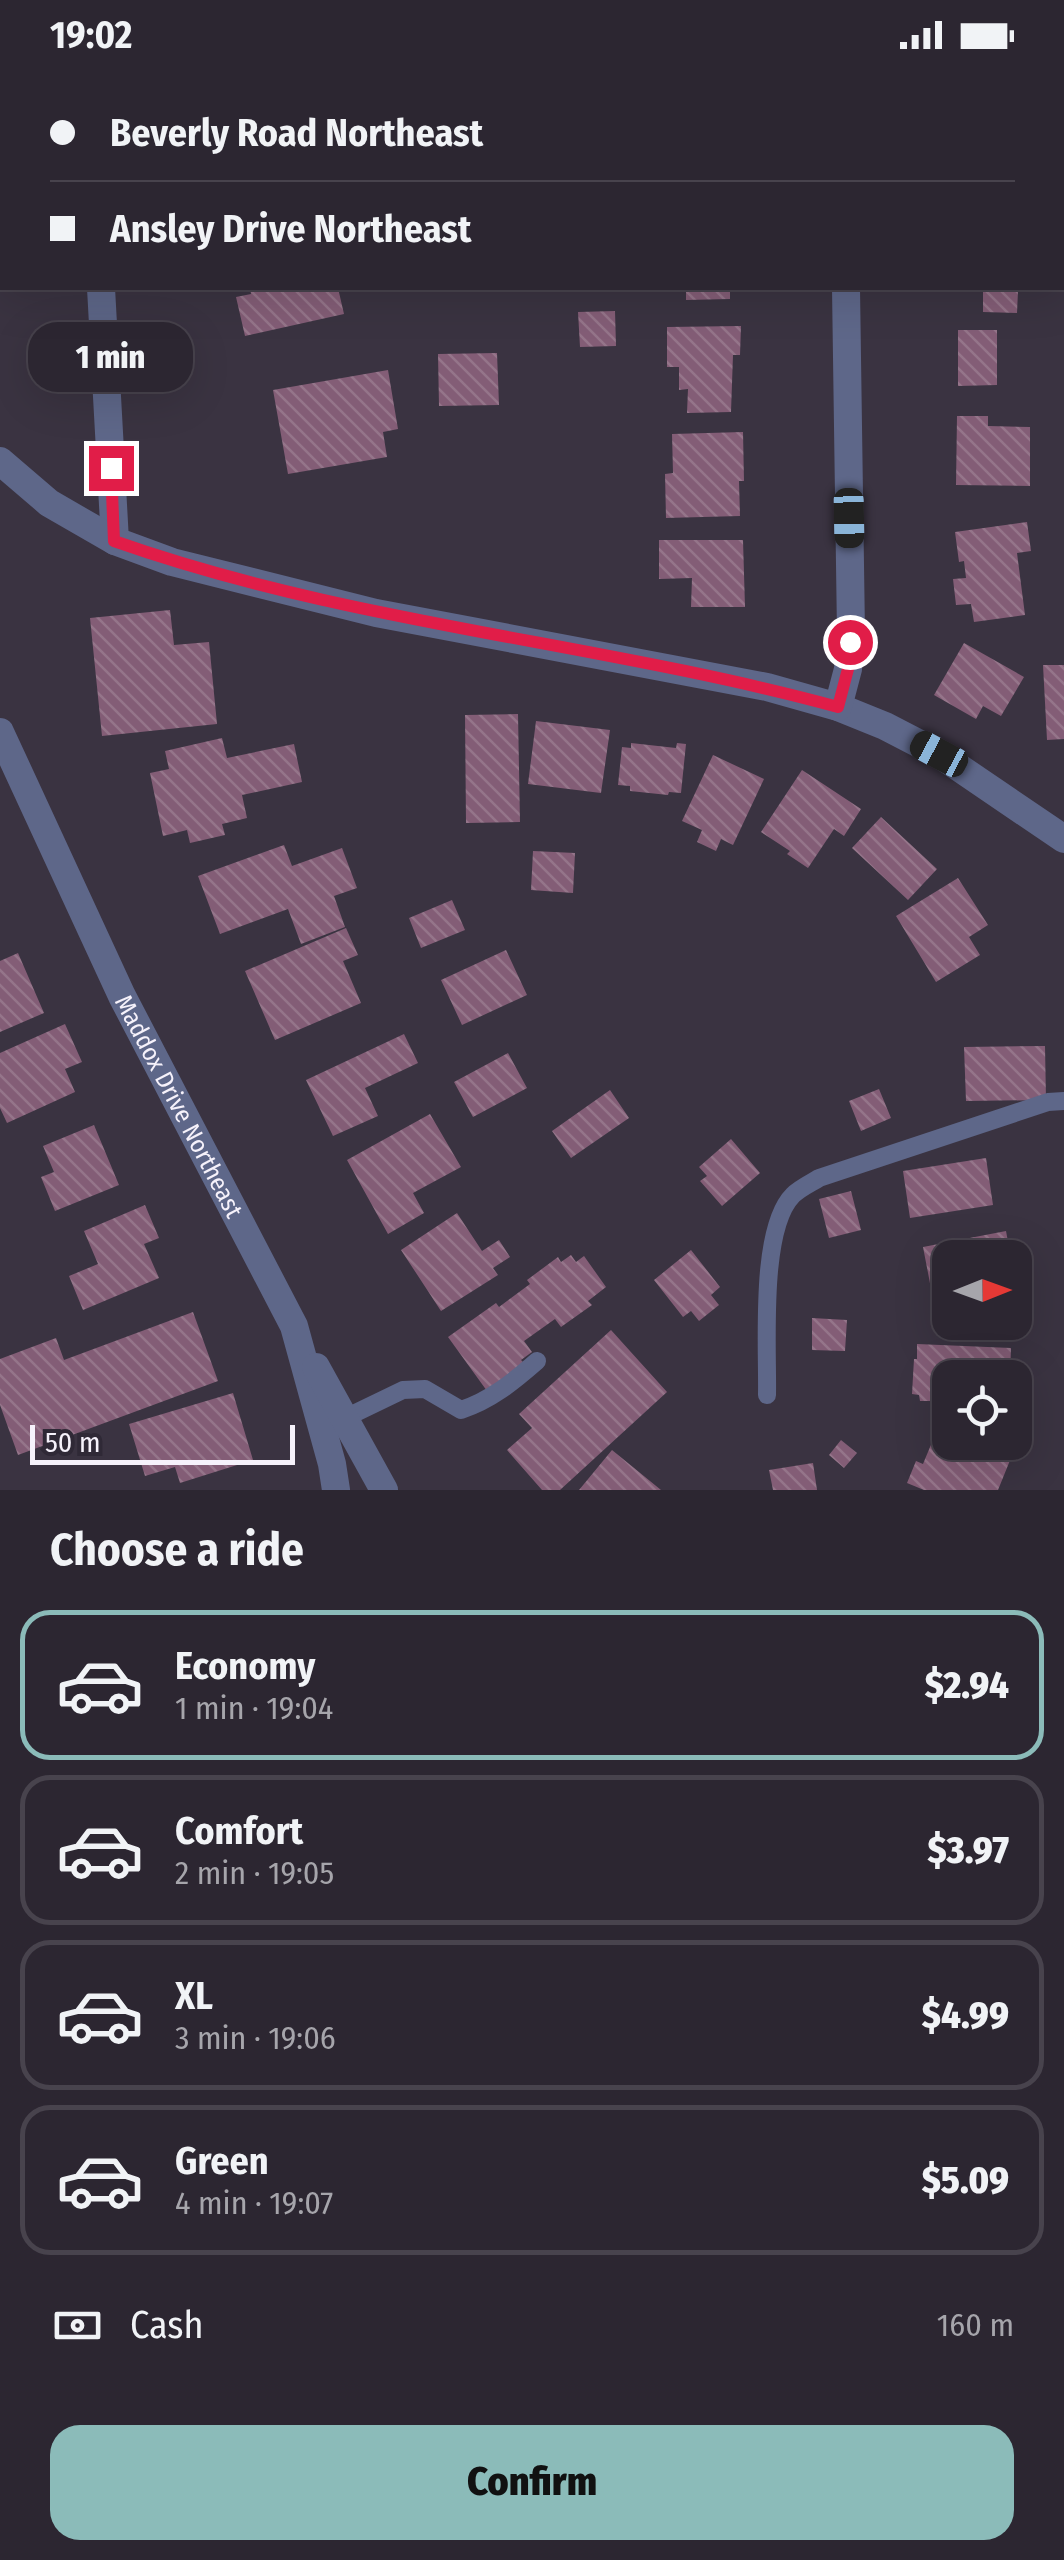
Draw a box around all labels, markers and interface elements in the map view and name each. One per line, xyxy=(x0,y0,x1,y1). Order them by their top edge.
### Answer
text: 19:02 xyxy=(50,12,132,58)
text: Beverly Road Northeast xyxy=(110,110,483,156)
text: Ansley Drive Northeast xyxy=(110,206,471,252)
callout: 1 min xyxy=(28,323,194,393)
text: 1 min xyxy=(76,338,145,376)
route end xyxy=(89,446,134,491)
car xyxy=(833,488,865,548)
route start xyxy=(828,620,873,665)
car xyxy=(905,727,973,781)
street label: Maddox Drive Northeast xyxy=(108,990,249,1224)
north arrow xyxy=(932,1240,1032,1340)
map controls xyxy=(932,1240,1032,1460)
button: locate xyxy=(932,1360,1032,1460)
scale bar xyxy=(30,1420,295,1464)
text: 50 m xyxy=(45,1426,101,1459)
text: Choose a ride xyxy=(50,1523,304,1577)
icon: car xyxy=(55,1640,145,1730)
text: Economy xyxy=(175,1643,315,1689)
text: $2.94 xyxy=(925,1662,1009,1708)
text: 1 min · 19:04 xyxy=(175,1689,333,1727)
icon: car xyxy=(55,1805,145,1895)
text: Comfort xyxy=(175,1808,303,1854)
text: $3.97 xyxy=(927,1827,1009,1873)
text: 2 min · 19:05 xyxy=(175,1854,334,1892)
icon: car xyxy=(55,1970,145,2060)
text: XL xyxy=(175,1973,213,2019)
text: $4.99 xyxy=(922,1992,1009,2038)
text: 3 min · 19:06 xyxy=(175,2019,336,2057)
icon: car xyxy=(55,2135,145,2225)
text: Green xyxy=(175,2138,269,2184)
text: $5.09 xyxy=(922,2157,1009,2203)
text: 4 min · 19:07 xyxy=(175,2184,333,2222)
icon: cash xyxy=(50,2298,105,2353)
text: Cash xyxy=(130,2302,204,2348)
text: 160 m xyxy=(937,2306,1014,2344)
button: Confirm xyxy=(50,2425,1014,2540)

